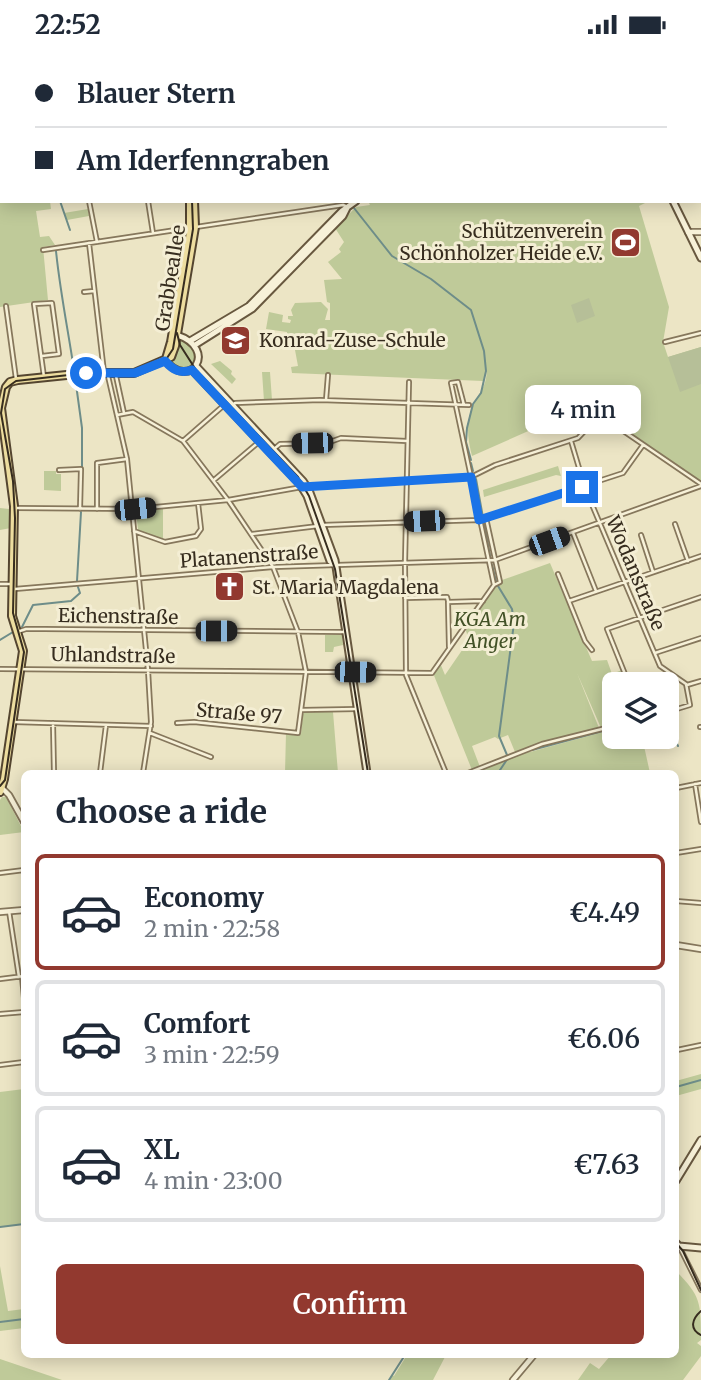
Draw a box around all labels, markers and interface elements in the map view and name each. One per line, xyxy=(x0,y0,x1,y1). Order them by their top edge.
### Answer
text: 22:52 xyxy=(35,8,101,41)
text: Blauer Stern xyxy=(77,77,235,110)
text: Am Iderfenngraben xyxy=(77,144,330,177)
place label: Schützenverein Schönholzer Heide e.V. xyxy=(399,219,603,265)
street label: Grabbeallee xyxy=(150,223,190,333)
sports icon: Schützenverein Schönholzer Heide e.V. xyxy=(609,225,643,259)
school or university icon: Konrad-Zuse-Schule xyxy=(219,323,253,357)
place label: Konrad-Zuse-Schule xyxy=(259,328,446,352)
route start xyxy=(70,357,102,389)
callout: 4 min xyxy=(524,385,640,435)
text: 4 min xyxy=(550,395,616,424)
car xyxy=(291,432,334,454)
route end xyxy=(566,471,598,503)
car xyxy=(114,496,157,522)
car xyxy=(403,510,446,532)
street label: Wodanstraße xyxy=(601,511,671,634)
car xyxy=(526,524,573,558)
street label: Platanenstraße xyxy=(179,539,319,573)
church icon: St. Maria Magdalena xyxy=(212,570,246,604)
place label: St. Maria Magdalena xyxy=(252,575,439,599)
street label: Eichenstraße xyxy=(58,603,178,629)
park label: KGA Am Anger xyxy=(453,607,526,653)
car xyxy=(196,621,238,642)
street label: Uhlandstraße xyxy=(50,642,176,668)
car xyxy=(334,661,377,683)
map controls xyxy=(602,672,679,749)
button: layers xyxy=(602,672,679,749)
street label: Straße 97 xyxy=(195,697,283,729)
text: Choose a ride xyxy=(56,792,267,832)
icon: car xyxy=(60,881,123,944)
text: Economy xyxy=(144,881,264,914)
text: €4.49 xyxy=(569,896,640,929)
text: 2 min · 22:58 xyxy=(144,914,280,943)
icon: car xyxy=(60,1007,123,1070)
text: Comfort xyxy=(144,1007,250,1040)
text: €6.06 xyxy=(567,1022,640,1055)
text: 3 min · 22:59 xyxy=(144,1040,280,1069)
icon: car xyxy=(60,1133,123,1196)
text: XL xyxy=(144,1133,180,1166)
text: €7.63 xyxy=(573,1148,640,1181)
text: 4 min · 23:00 xyxy=(144,1166,283,1195)
button: Confirm xyxy=(56,1264,644,1344)

